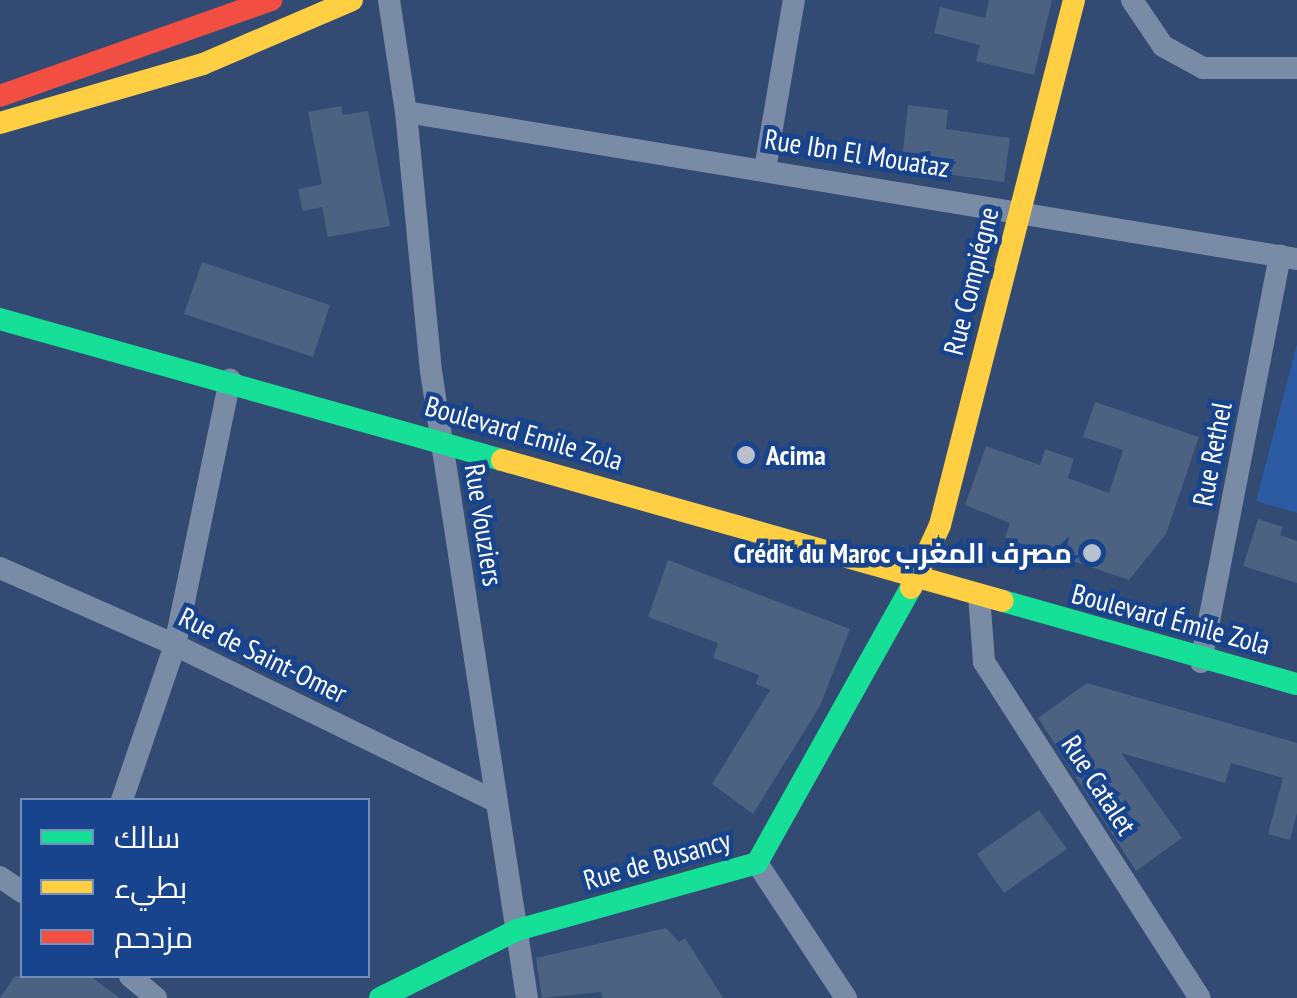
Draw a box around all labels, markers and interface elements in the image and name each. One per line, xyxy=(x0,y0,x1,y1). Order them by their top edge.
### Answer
street label: Rue Ibn El Mouataz xyxy=(762,122,952,184)
street label: Rue Compiégne xyxy=(936,204,1006,358)
street label: Boulevard Emile Zola xyxy=(421,389,627,477)
street label: Rue Rethel xyxy=(1185,399,1239,509)
place label: Acima xyxy=(766,438,826,472)
marker: Acima xyxy=(735,444,757,466)
street label: Rue Vouziers xyxy=(458,461,510,589)
place label: Crédit du Maroc مصرف المغرب xyxy=(733,536,1072,570)
marker: Crédit du Maroc مصرف المغرب xyxy=(1081,542,1103,564)
street label: Boulevard Émile Zola xyxy=(1068,576,1274,662)
street label: Rue de Saint-Omer xyxy=(174,600,352,710)
street label: Rue Catalet xyxy=(1055,729,1143,841)
legend xyxy=(20,798,370,978)
text: سالك xyxy=(114,817,180,856)
street label: Rue de Busancy xyxy=(580,823,734,897)
text: بطيء xyxy=(114,867,187,906)
text: مزدحم xyxy=(114,917,193,956)

